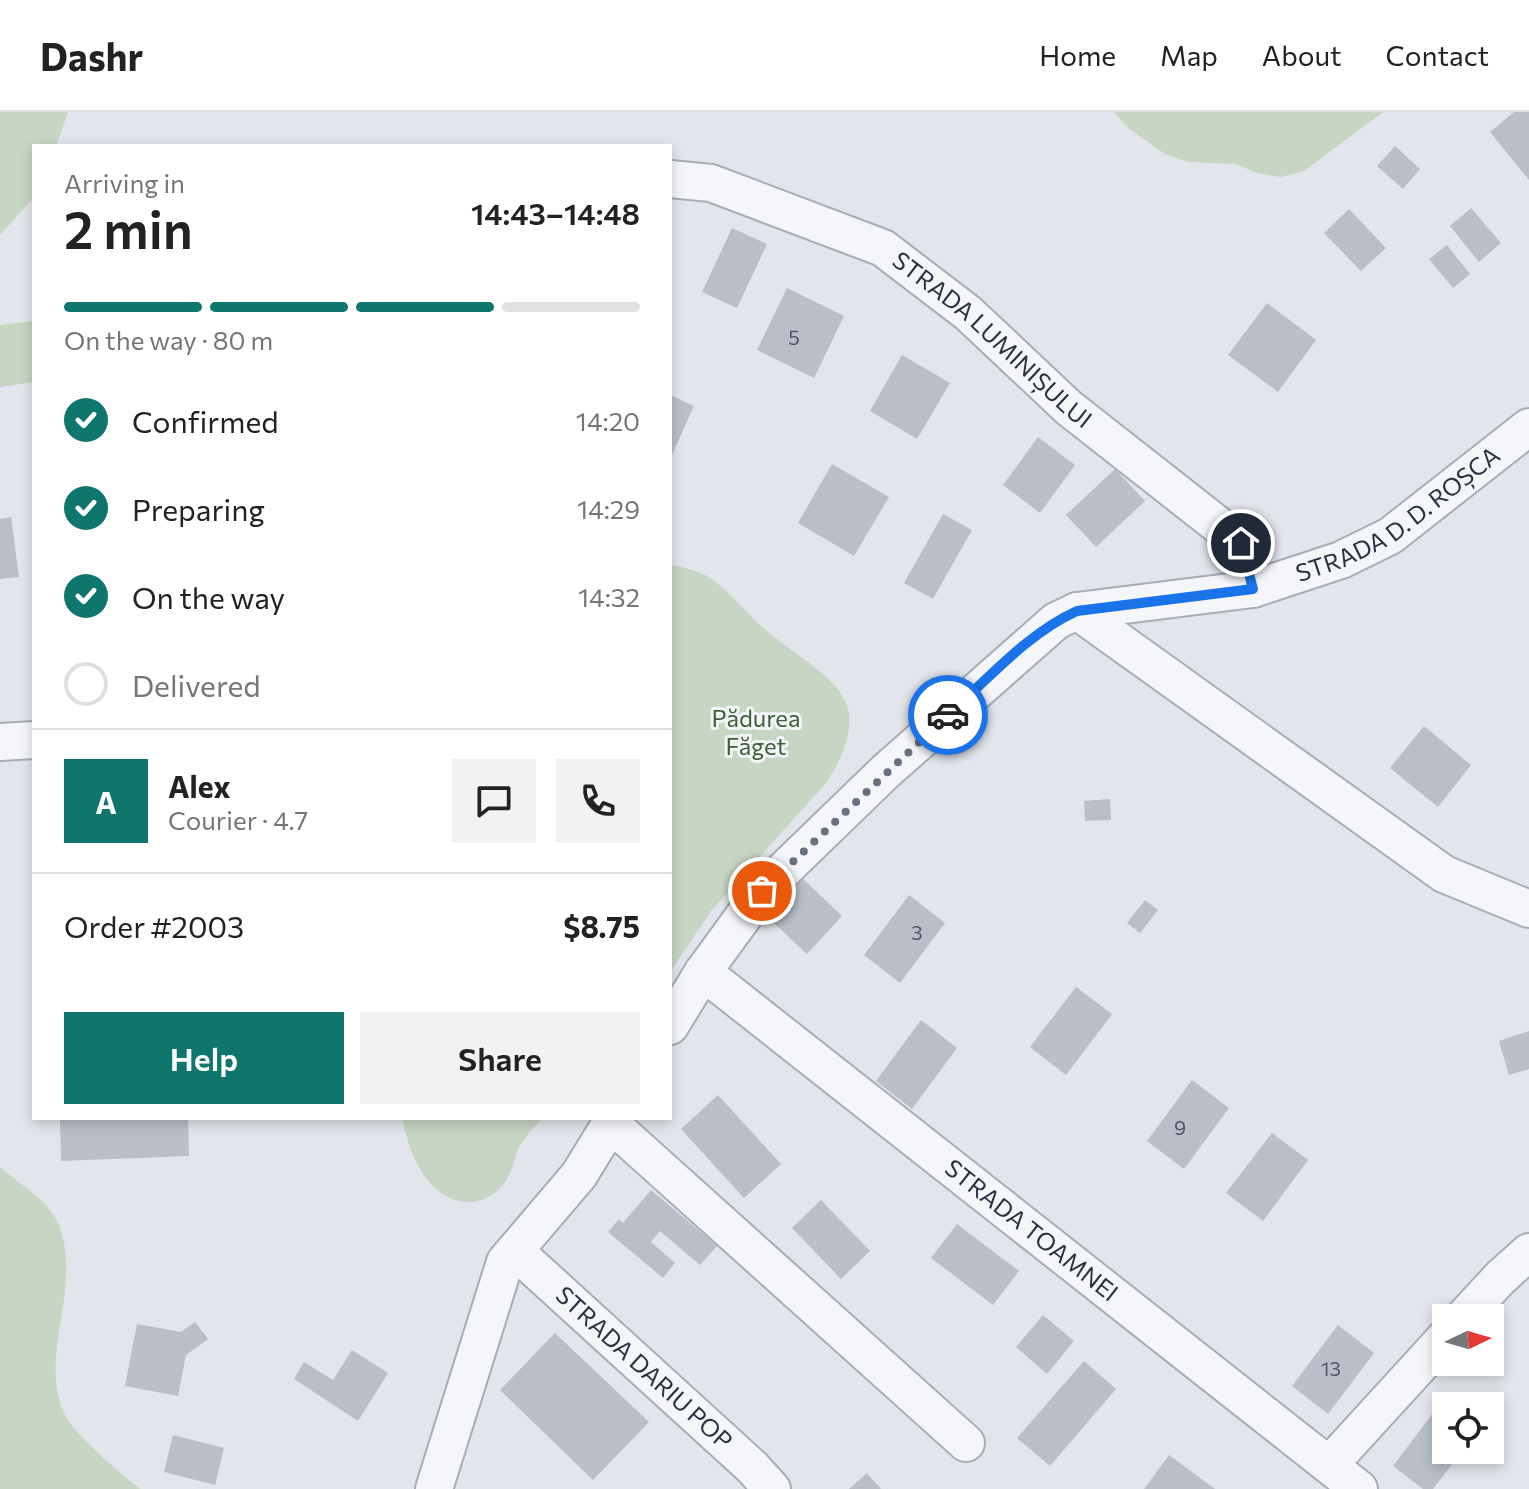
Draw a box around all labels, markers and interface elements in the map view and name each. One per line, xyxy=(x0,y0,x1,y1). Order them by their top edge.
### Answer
text: Dashr xyxy=(40,32,143,79)
text: Home xyxy=(1039,38,1116,72)
text: Map xyxy=(1160,38,1218,72)
text: About xyxy=(1262,38,1342,72)
text: Contact xyxy=(1386,38,1489,72)
text: Arriving in xyxy=(64,167,185,198)
text: 14:43–14:48 xyxy=(471,194,640,231)
text: 2 min xyxy=(64,196,193,260)
street label: STRADA LUMINIȘULUI xyxy=(887,245,1098,433)
text: On the way · 80 m xyxy=(64,324,273,355)
house number: 5 xyxy=(788,325,800,349)
icon: check xyxy=(64,398,108,442)
text: Confirmed xyxy=(132,402,279,439)
text: 14:20 xyxy=(576,405,640,436)
street label: STRADA D. D. ROȘCA xyxy=(1292,440,1505,587)
icon: check xyxy=(64,486,108,530)
text: Preparing xyxy=(132,490,265,527)
text: 14:29 xyxy=(577,493,640,524)
pin xyxy=(1207,509,1275,577)
icon: home xyxy=(1219,521,1263,565)
icon: check xyxy=(64,574,108,618)
text: On the way xyxy=(132,578,285,615)
text: 14:32 xyxy=(578,581,640,612)
text: Delivered xyxy=(132,666,261,703)
courier xyxy=(908,675,988,755)
icon: car xyxy=(926,693,970,737)
park label: Pădurea Făget xyxy=(711,703,801,760)
button: chat xyxy=(452,759,536,843)
button: phone xyxy=(556,759,640,843)
text: Alex xyxy=(168,767,231,804)
text: A xyxy=(95,783,117,820)
text: Courier · 4.7 xyxy=(168,804,308,835)
pin xyxy=(728,857,796,925)
icon: bag xyxy=(740,869,784,913)
text: Order #2003 xyxy=(64,907,244,944)
text: $8.75 xyxy=(563,907,640,944)
house number: 3 xyxy=(911,920,923,944)
button: Help xyxy=(64,1012,344,1104)
button: Share xyxy=(360,1012,640,1104)
house number: 9 xyxy=(1174,1115,1186,1139)
street label: STRADA TOAMNEI xyxy=(940,1153,1124,1307)
street label: STRADA DARIU POP xyxy=(551,1280,739,1455)
north arrow xyxy=(1432,1304,1504,1376)
map controls xyxy=(1432,1304,1504,1464)
house number: 13 xyxy=(1321,1356,1341,1380)
button: locate xyxy=(1432,1392,1504,1464)

